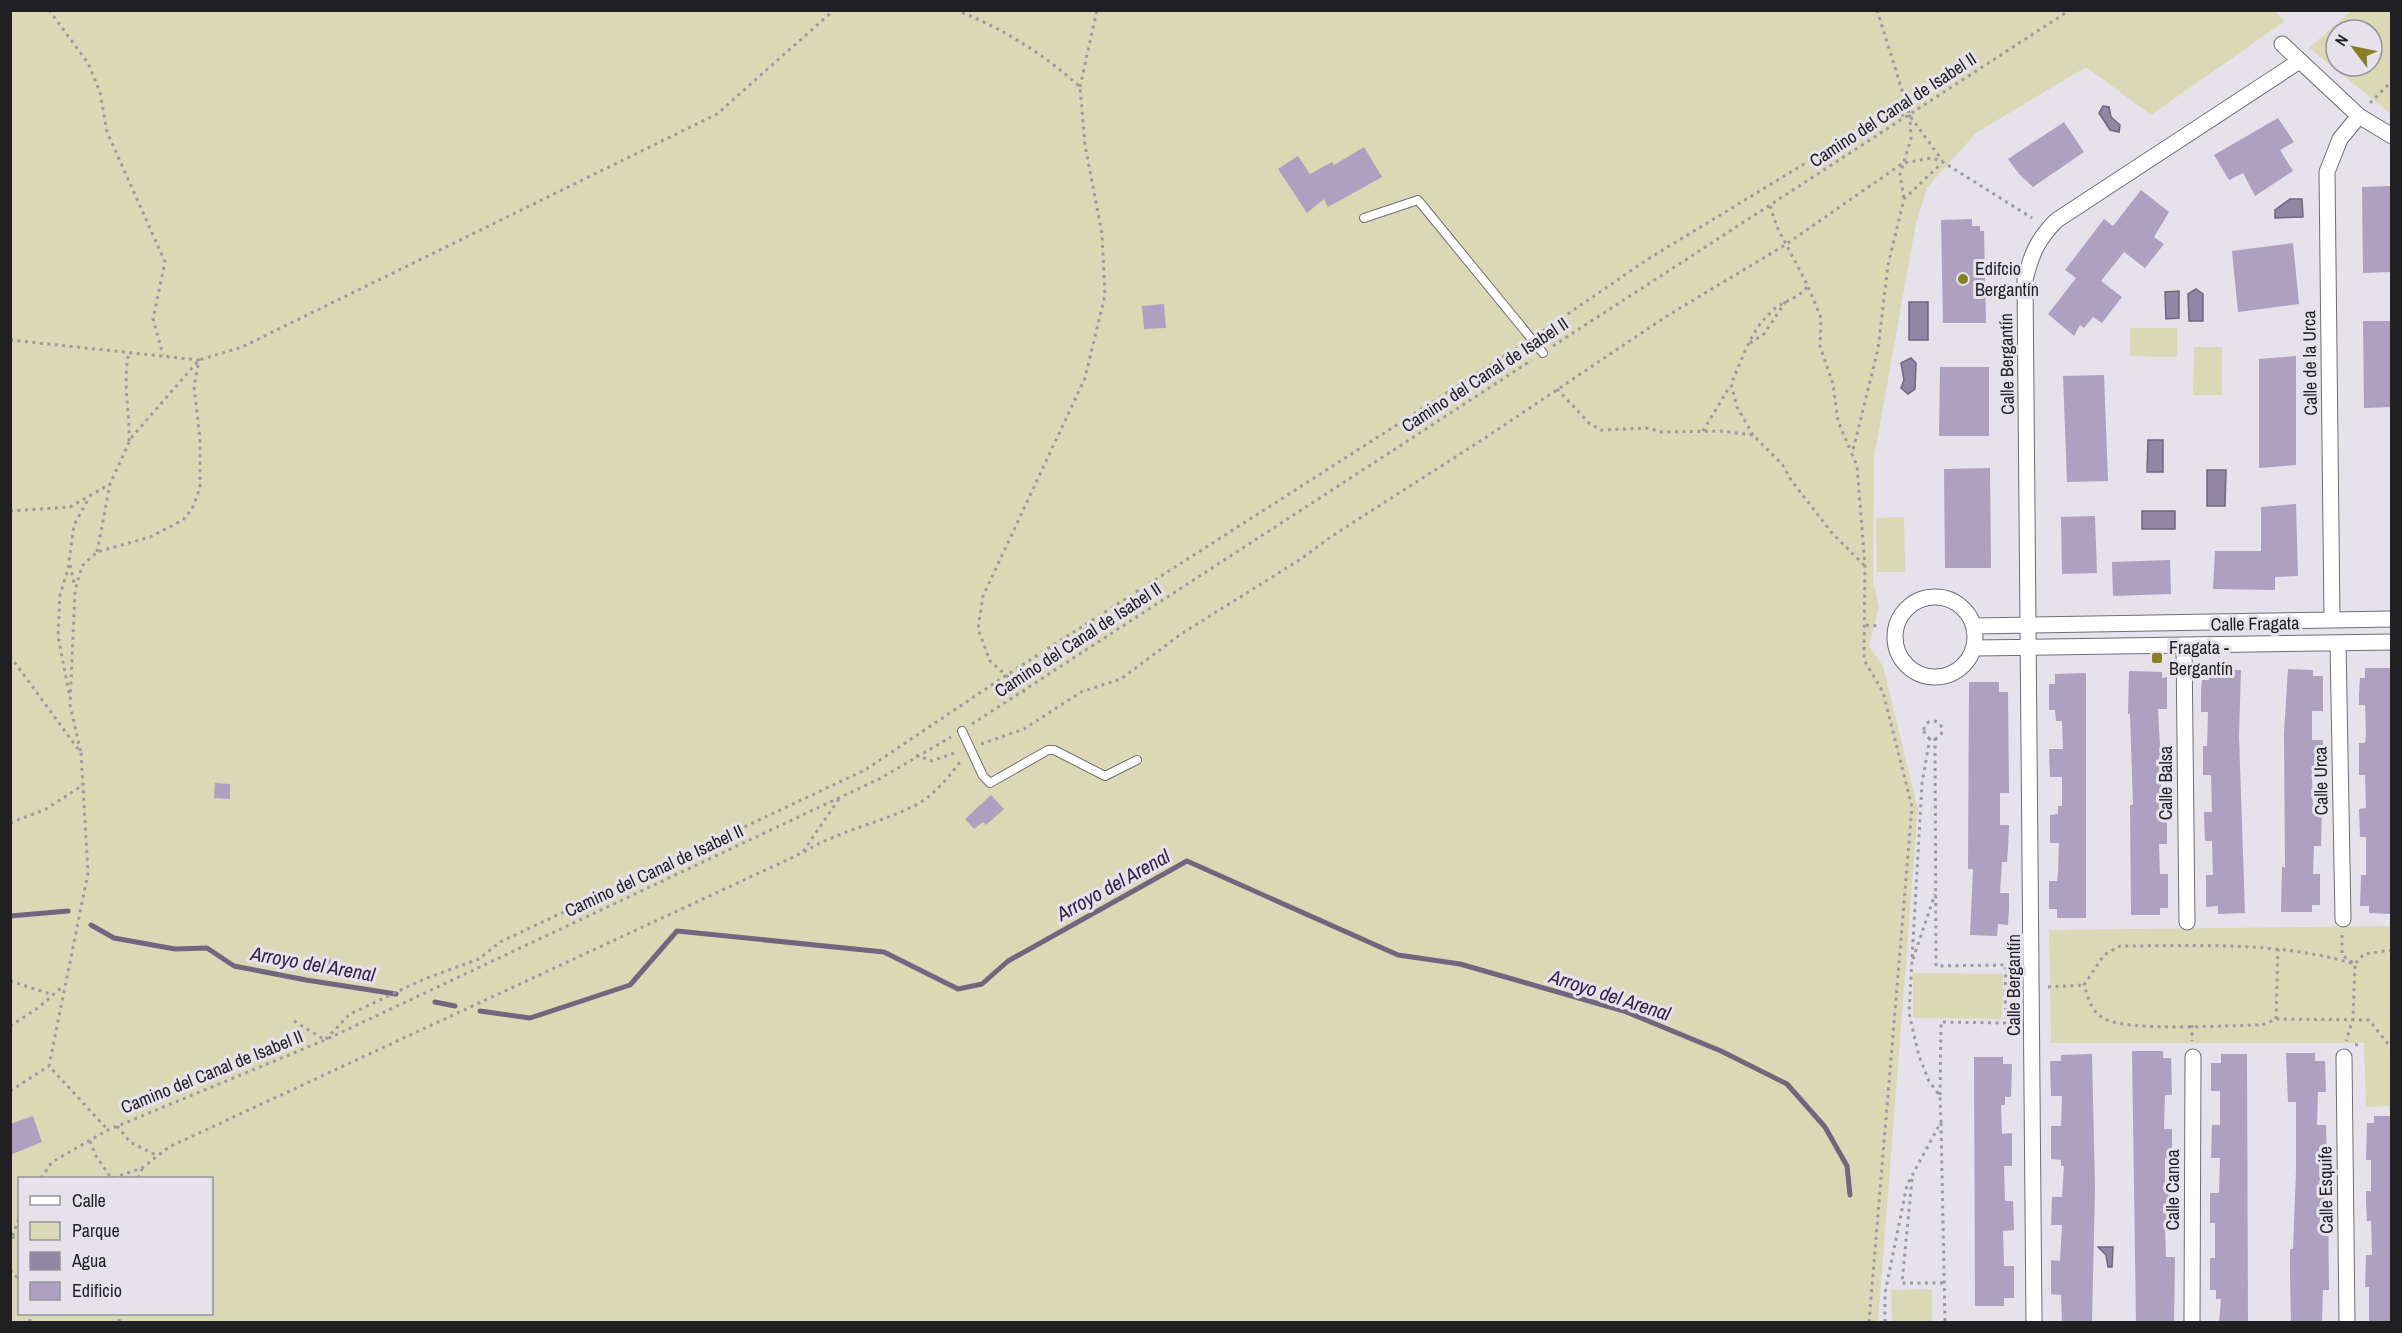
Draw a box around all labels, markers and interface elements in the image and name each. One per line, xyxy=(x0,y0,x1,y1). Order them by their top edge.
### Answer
north arrow xyxy=(2324,18,2384,78)
text: N xyxy=(2329,30,2353,50)
street label: Camino del Canal de Isabel II xyxy=(1804,46,1981,173)
place label: Edifcio Bergantín xyxy=(1975,256,2039,302)
marker: Edifcio Bergantín xyxy=(1956,272,1970,286)
street label: Calle de la Urca xyxy=(2296,310,2323,416)
street label: Camino del Canal de Isabel II xyxy=(1396,311,1573,438)
street label: Calle Bergantín xyxy=(1993,313,2020,415)
street label: Camino del Canal de Isabel II xyxy=(989,576,1166,703)
street label: Calle Fragata xyxy=(2210,610,2300,637)
place label: Fragata - Bergantín xyxy=(2169,635,2233,681)
marker: Fragata - Bergantín xyxy=(2150,651,2164,665)
street label: Calle Balsa xyxy=(2153,746,2178,820)
street label: Calle Urca xyxy=(2307,746,2334,816)
street label: Camino del Canal de Isabel II xyxy=(560,818,747,923)
water label: Arroyo del Arenal xyxy=(1050,842,1175,927)
street label: Calle Bergantín xyxy=(2001,934,2026,1036)
water label: Arroyo del Arenal xyxy=(248,939,378,988)
water label: Arroyo del Arenal xyxy=(1545,962,1674,1027)
street label: Camino del Canal de Isabel II xyxy=(117,1024,307,1120)
street label: Calle Esquife xyxy=(2312,1146,2339,1234)
street label: Calle Canoa xyxy=(2160,1149,2185,1231)
legend xyxy=(18,1177,213,1315)
text: Calle xyxy=(72,1188,106,1213)
text: Parque xyxy=(72,1218,120,1243)
text: Agua xyxy=(71,1248,106,1273)
text: Edificio xyxy=(72,1278,122,1303)

